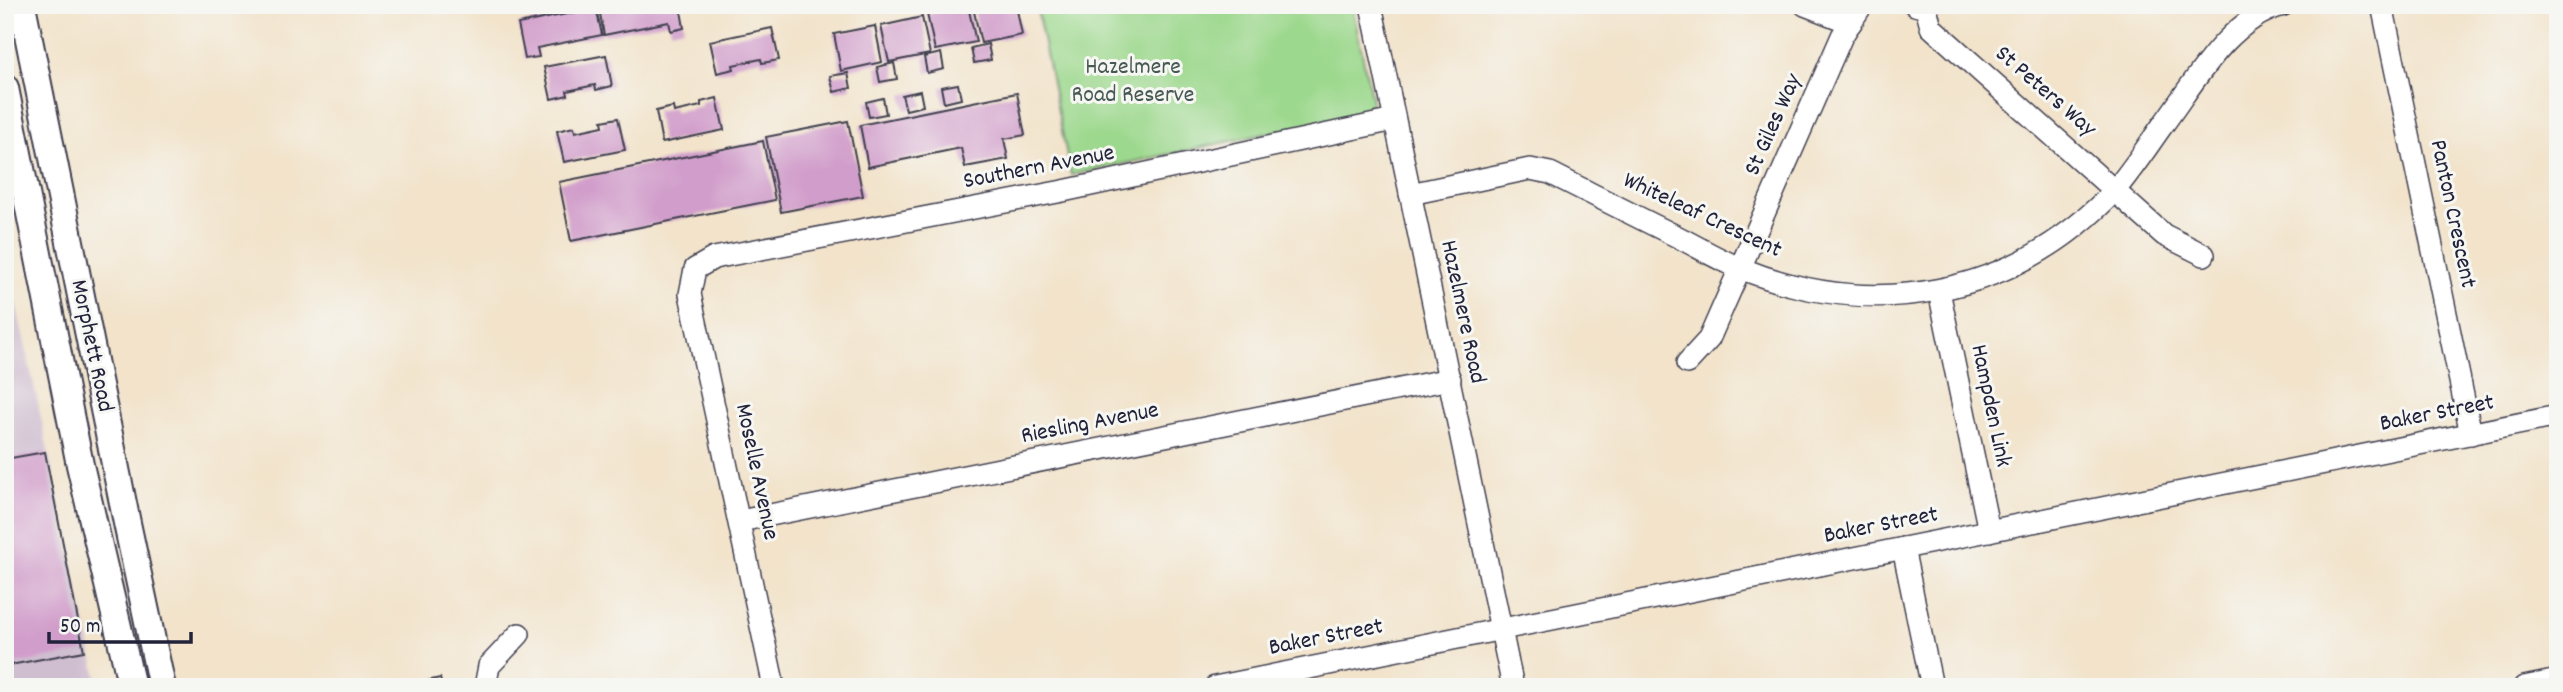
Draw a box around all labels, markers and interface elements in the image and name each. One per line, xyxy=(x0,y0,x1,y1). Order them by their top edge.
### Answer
street label: St Peters Way xyxy=(1987,38,2104,147)
park label: Hazelmere Road Reserve xyxy=(1072,51,1194,113)
street label: St Giles Way xyxy=(1736,68,1812,181)
street label: Southern Avenue xyxy=(961,137,1117,199)
street label: Panton Crescent xyxy=(2420,137,2484,291)
street label: Whiteleaf Crescent xyxy=(1617,164,1787,268)
street label: Hazelmere Road xyxy=(1430,237,1494,387)
street label: Morphett Road xyxy=(60,277,122,415)
street label: Hampden Link xyxy=(1960,342,2020,470)
street label: Baker Street xyxy=(2377,386,2497,442)
street label: Riesling Avenue xyxy=(1018,394,1162,454)
street label: Moselle Avenue xyxy=(725,401,787,543)
street label: Baker Street xyxy=(1821,498,1941,554)
scale bar xyxy=(49,601,191,645)
street label: Baker Street xyxy=(1266,610,1386,666)
text: 50 m xyxy=(60,613,100,643)

